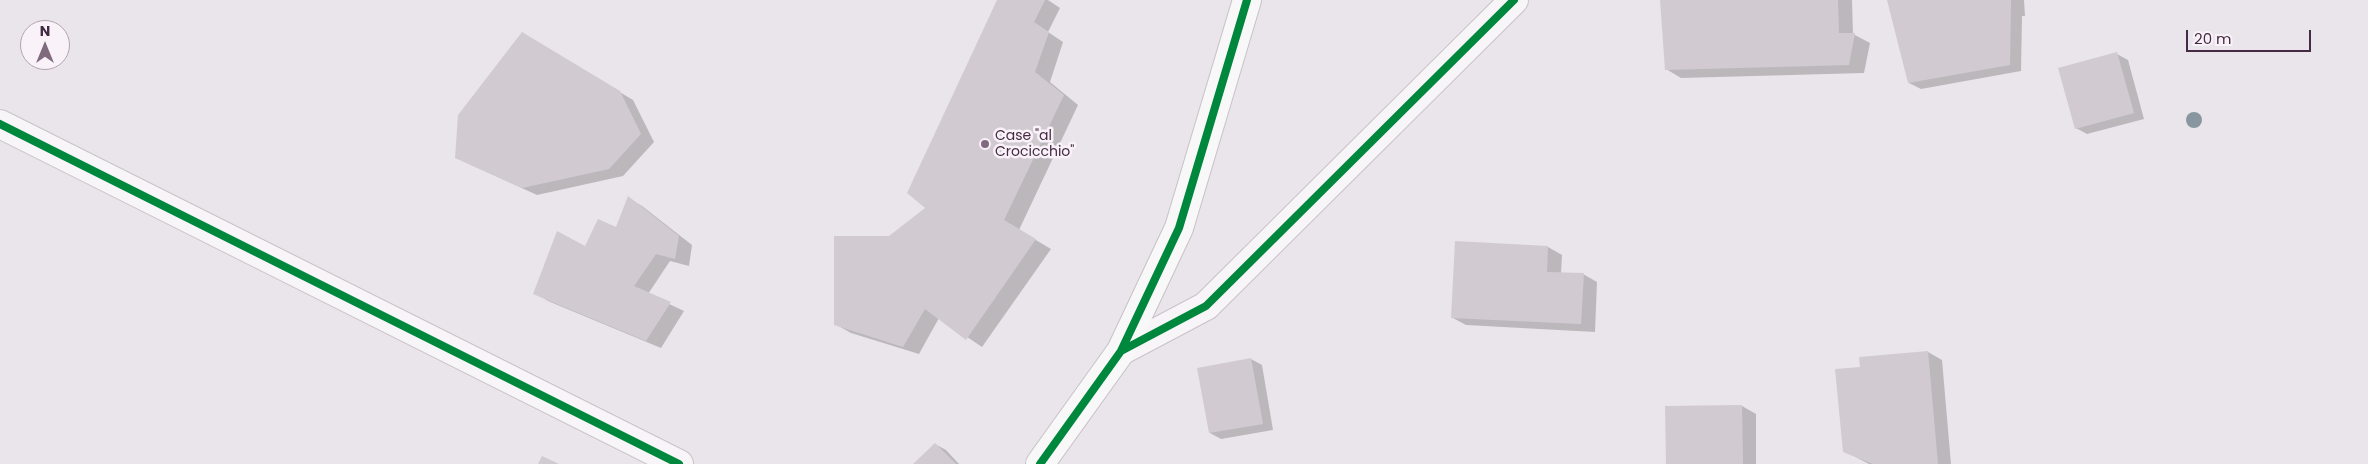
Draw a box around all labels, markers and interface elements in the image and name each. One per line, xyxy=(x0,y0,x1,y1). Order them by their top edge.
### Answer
north arrow xyxy=(20,20,70,70)
scale bar xyxy=(2188,20,2313,52)
text: N xyxy=(40,21,50,41)
text: 20 m xyxy=(2194,28,2232,49)
place label: Case "al Crocicchio" xyxy=(995,128,1074,160)
marker: Case "al Crocicchio" xyxy=(979,138,991,150)

